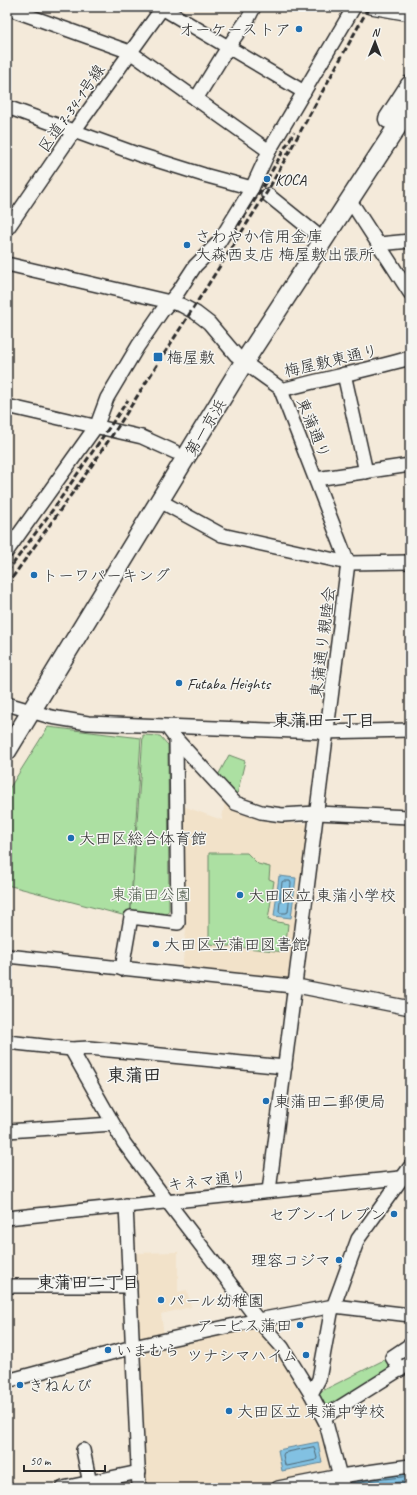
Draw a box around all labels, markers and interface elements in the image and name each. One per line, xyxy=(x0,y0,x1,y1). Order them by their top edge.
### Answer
place label: オーケーストア xyxy=(179,20,291,40)
north arrow xyxy=(355,22,395,62)
marker: オーケーストア xyxy=(294,24,304,34)
text: N xyxy=(372,25,381,39)
street label: 区道7-34-1号線 xyxy=(34,61,110,157)
place label: KOCA xyxy=(275,170,307,190)
marker: KOCA xyxy=(262,174,272,184)
place label: さわやか信用金庫 大森西支店 梅屋敷出張所 xyxy=(195,227,375,265)
marker: さわやか信用金庫 大森西支店 梅屋敷出張所 xyxy=(182,240,192,250)
street label: 梅屋敷東通り xyxy=(282,340,380,382)
place label: 梅屋敷 xyxy=(167,348,215,368)
marker: 梅屋敷 xyxy=(152,351,164,363)
street label: 第一京浜 xyxy=(181,395,231,460)
street label: 東蒲通り xyxy=(292,395,334,462)
place label: トーワパーキング xyxy=(42,566,170,586)
marker: トーワパーキング xyxy=(29,570,39,580)
street label: 東蒲通り親睦会 xyxy=(306,585,340,699)
place label: Futaba Heights xyxy=(187,674,272,694)
marker: Futaba Heights xyxy=(174,678,184,688)
district label: 東蒲田一丁目 xyxy=(273,710,375,731)
place label: 大田区総合体育館 xyxy=(79,829,207,849)
marker: 大田区総合体育館 xyxy=(66,833,76,843)
park label: 東蒲田公園 xyxy=(111,885,191,905)
place label: 大田区立 東蒲小学校 xyxy=(248,886,396,906)
marker: 大田区立 東蒲小学校 xyxy=(235,890,245,900)
place label: 大田区立蒲田図書館 xyxy=(164,935,308,955)
marker: 大田区立蒲田図書館 xyxy=(151,939,161,949)
district label: 東蒲田 xyxy=(107,1064,161,1086)
place label: 東蒲田二郵便局 xyxy=(274,1092,386,1112)
marker: 東蒲田二郵便局 xyxy=(261,1096,271,1106)
street label: キネマ通り xyxy=(166,1167,248,1195)
place label: セブン-イレブン xyxy=(269,1205,386,1225)
marker: セブン-イレブン xyxy=(389,1209,399,1219)
place label: 理容コジマ xyxy=(251,1251,331,1271)
marker: 理容コジマ xyxy=(334,1255,344,1265)
district label: 東蒲田二丁目 xyxy=(37,1272,139,1293)
place label: パール幼稚園 xyxy=(169,1291,264,1311)
marker: パール幼稚園 xyxy=(156,1295,166,1305)
place label: アービス蒲田 xyxy=(197,1316,292,1336)
marker: アービス蒲田 xyxy=(295,1320,305,1330)
place label: いまむら xyxy=(116,1341,180,1361)
marker: いまむら xyxy=(103,1345,113,1355)
place label: ツナシマハイム xyxy=(187,1346,298,1366)
marker: ツナシマハイム xyxy=(301,1350,311,1360)
place label: きねんび xyxy=(28,1376,92,1396)
marker: きねんび xyxy=(15,1380,25,1390)
place label: 大田区立 東蒲中学校 xyxy=(237,1402,385,1422)
marker: 大田区立 東蒲中学校 xyxy=(224,1406,234,1416)
scale bar xyxy=(24,1447,105,1473)
text: 50 m xyxy=(30,1453,52,1469)

